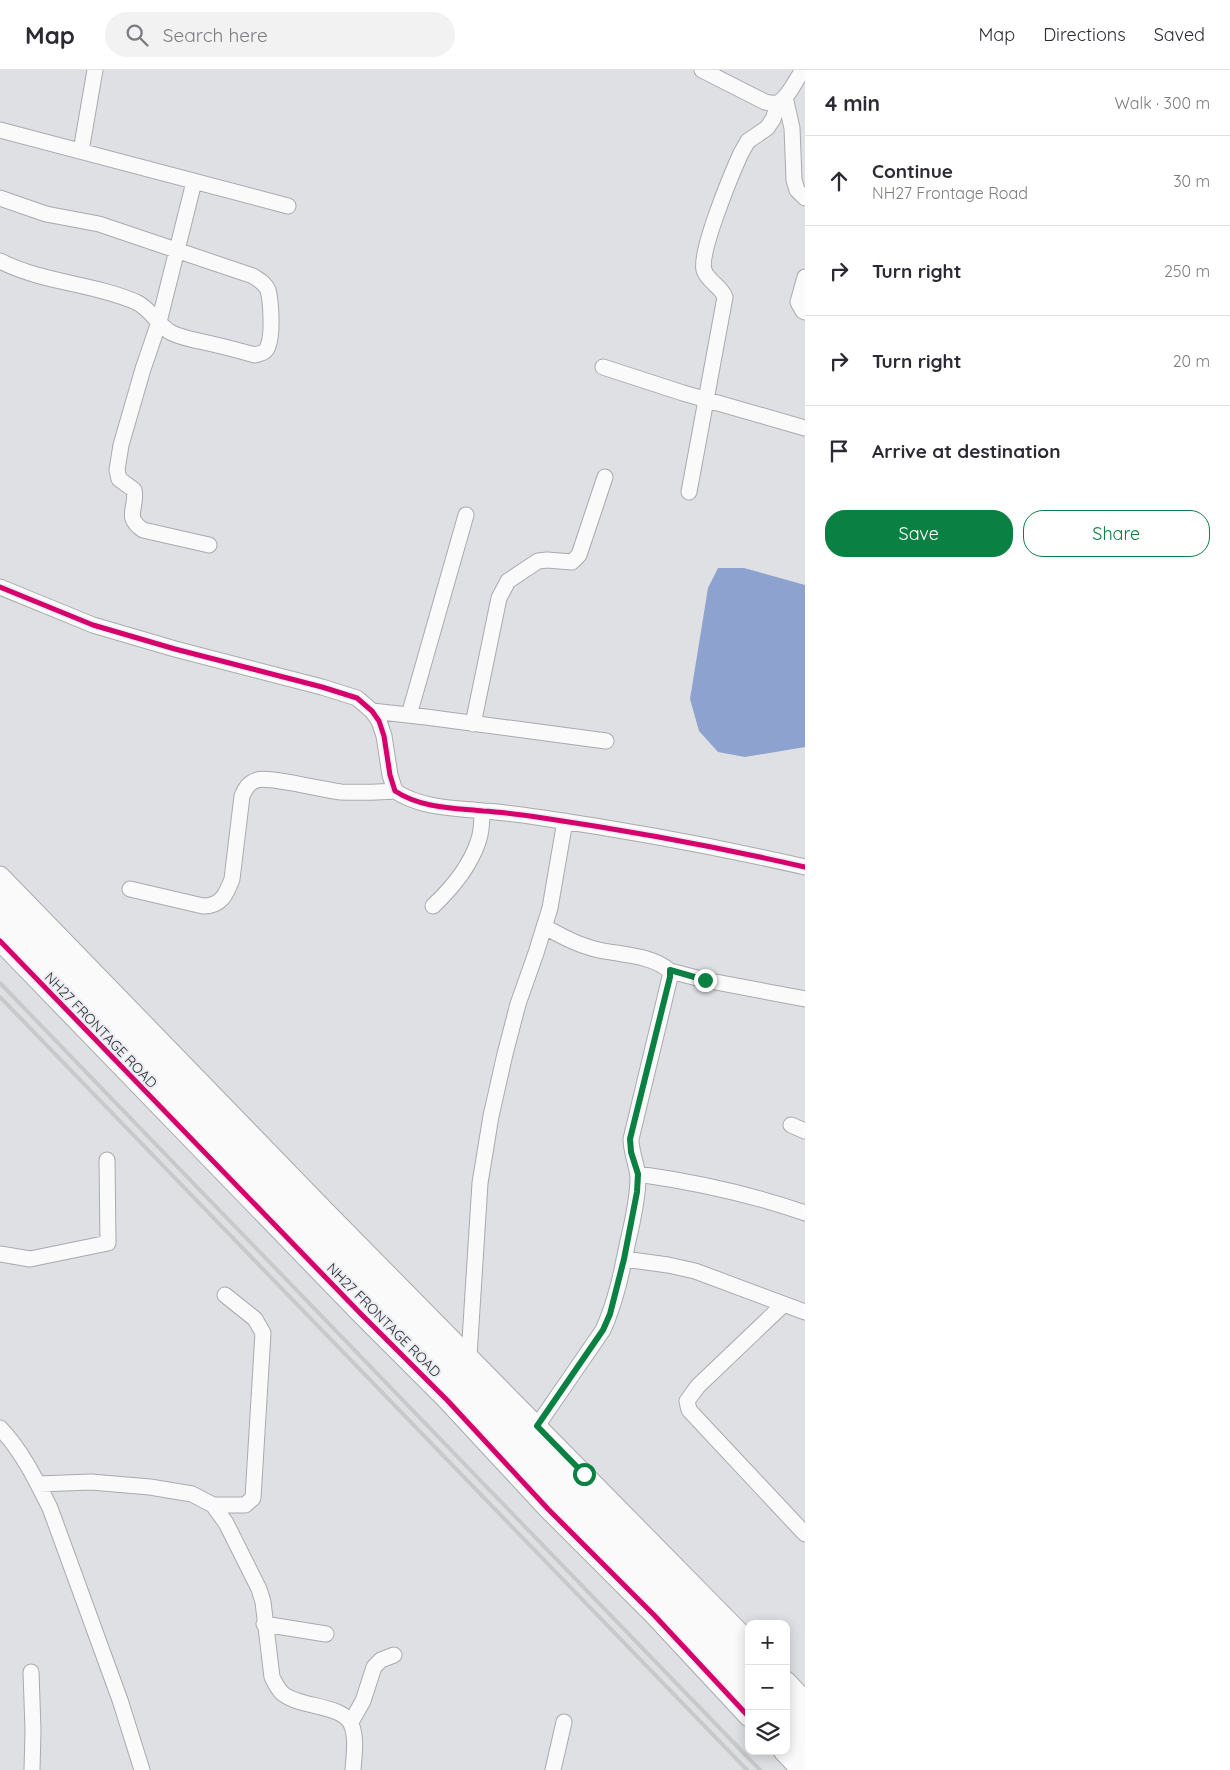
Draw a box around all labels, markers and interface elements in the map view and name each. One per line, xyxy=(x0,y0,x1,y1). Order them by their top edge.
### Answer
search box xyxy=(105,12,455,57)
text: Map xyxy=(25,20,75,50)
icon: search xyxy=(123,21,151,49)
text: Search here xyxy=(163,23,268,47)
text: Map xyxy=(978,23,1015,46)
text: Directions xyxy=(1043,23,1126,46)
text: Saved xyxy=(1154,23,1205,46)
text: 4 min xyxy=(825,90,880,116)
text: Walk · 300 m xyxy=(1115,93,1210,113)
text: Continue xyxy=(872,159,953,183)
icon: ahead xyxy=(825,167,853,195)
text: 30 m xyxy=(1173,171,1210,191)
text: NH27 Frontage Road xyxy=(872,183,1028,203)
icon: right xyxy=(825,257,853,285)
text: Turn right xyxy=(872,259,961,283)
text: 250 m xyxy=(1164,261,1210,281)
icon: right xyxy=(825,347,853,375)
text: Turn right xyxy=(872,349,961,373)
text: 20 m xyxy=(1173,351,1210,371)
icon: arrive xyxy=(825,437,853,465)
text: Arrive at destination xyxy=(872,439,1061,463)
button: Save xyxy=(825,510,1013,557)
button: Share xyxy=(1023,510,1210,557)
street label: NH27 FRONTAGE ROAD xyxy=(41,968,161,1092)
route end xyxy=(694,969,717,992)
street label: NH27 FRONTAGE ROAD xyxy=(323,1259,445,1381)
route start xyxy=(573,1463,596,1486)
map controls xyxy=(745,1620,790,1755)
button: + xyxy=(745,1620,790,1665)
button: − xyxy=(745,1665,790,1710)
button: layers xyxy=(745,1710,790,1755)

